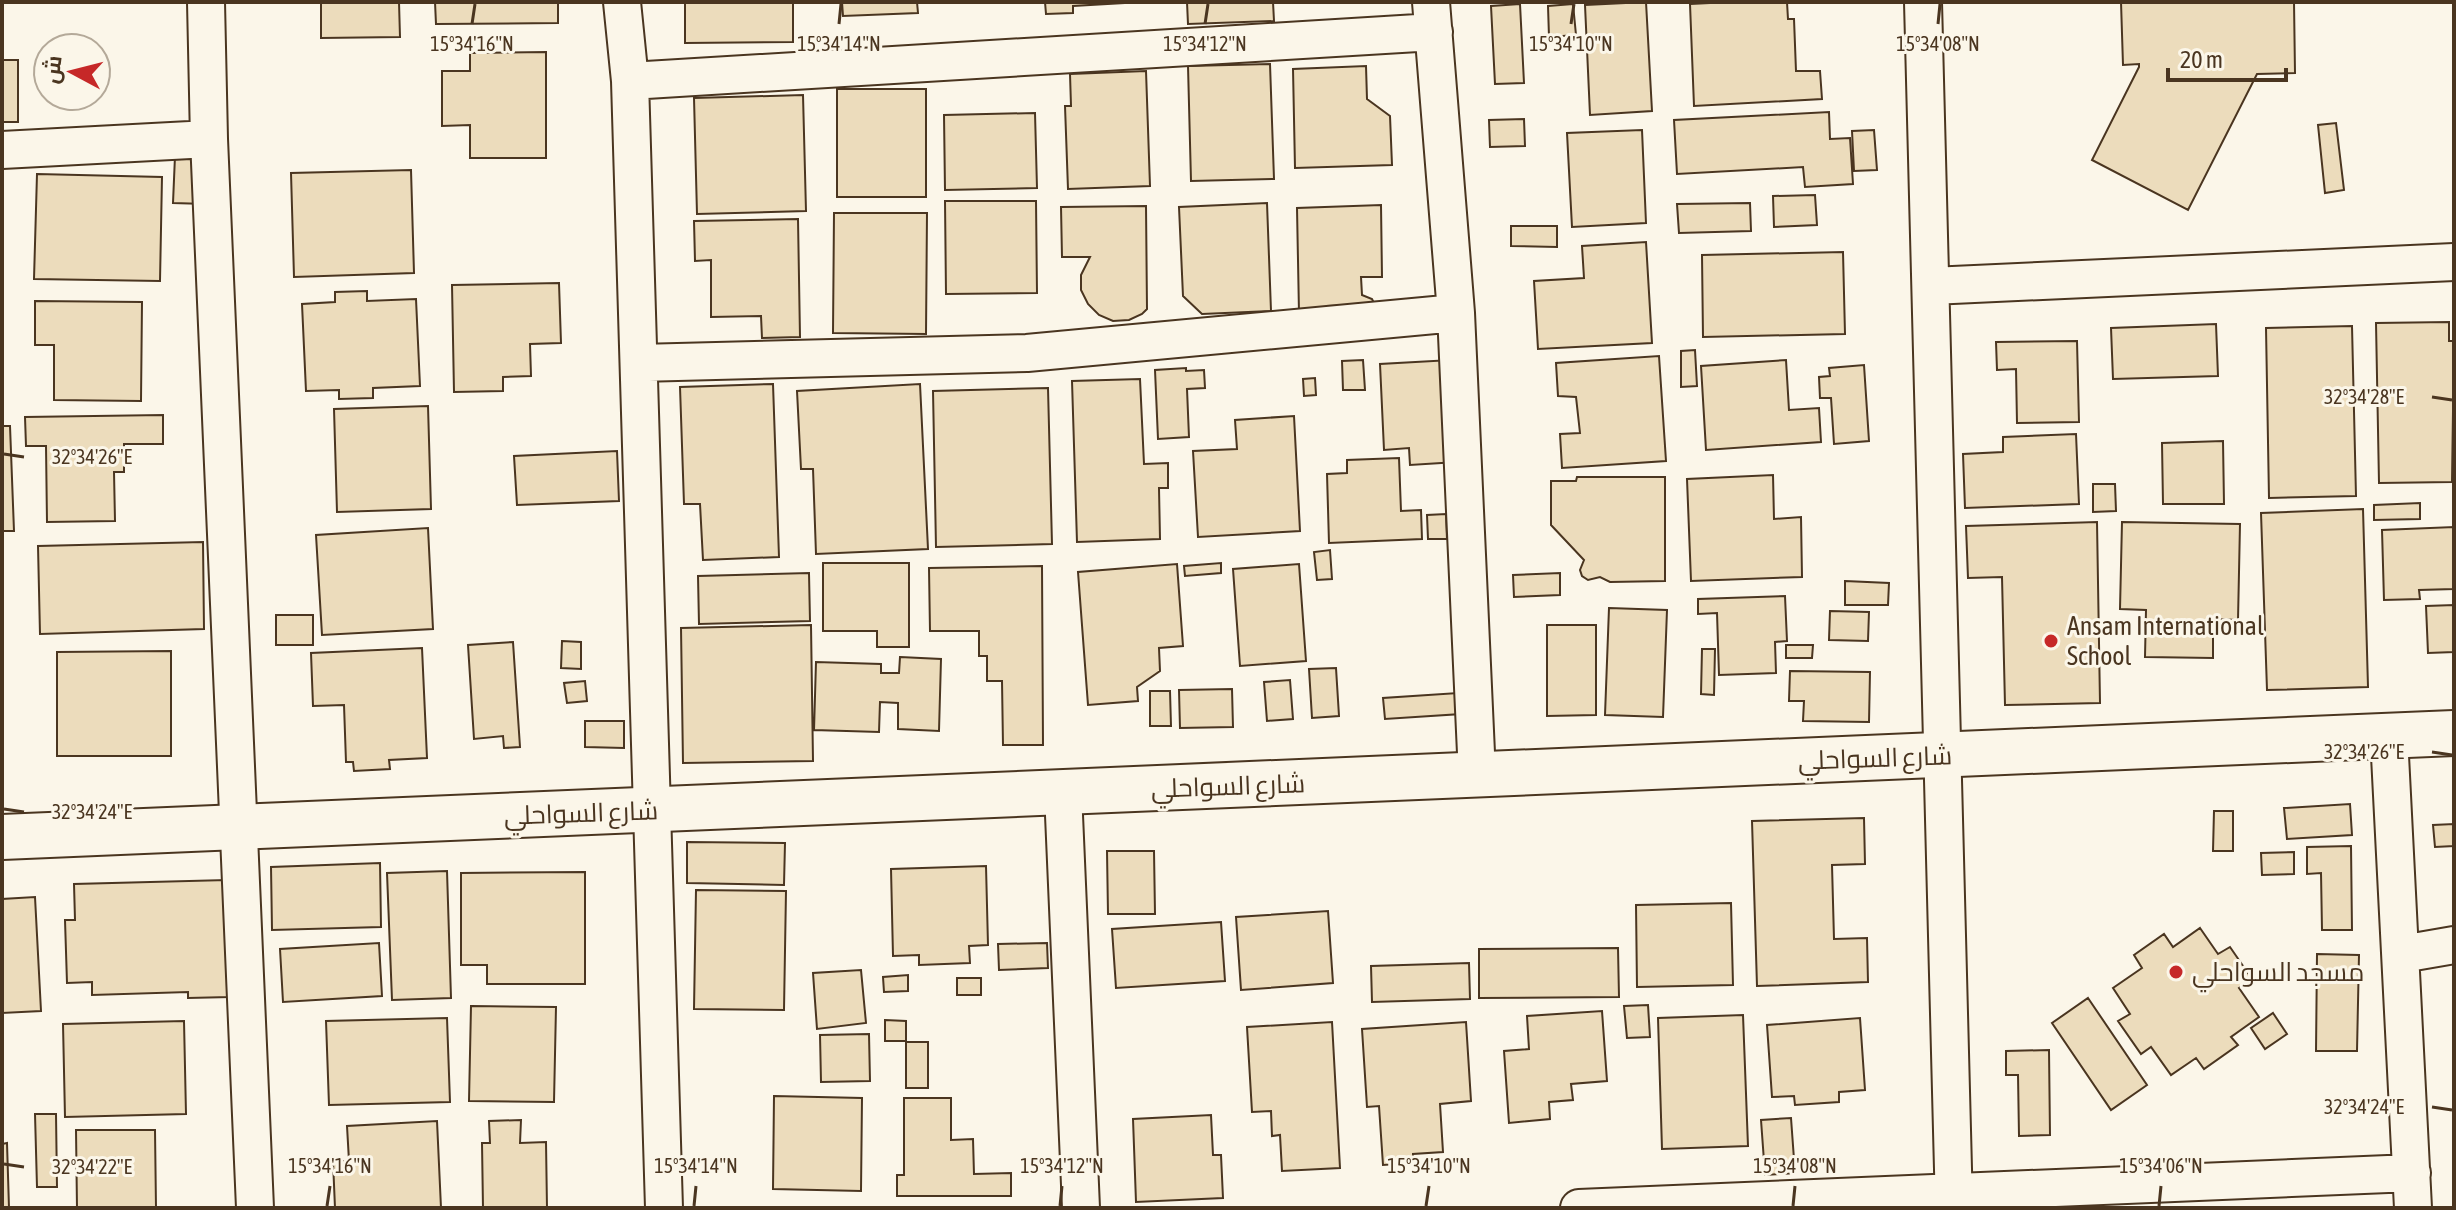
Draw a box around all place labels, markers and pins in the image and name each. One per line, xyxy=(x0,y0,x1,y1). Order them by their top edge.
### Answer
place label: Ansam International School xyxy=(2067,611,2264,671)
marker: Ansam International School xyxy=(2042,632,2060,650)
place label: مسجد السواحلي xyxy=(2192,957,2365,993)
marker: مسجد السواحلي xyxy=(2167,963,2185,981)

